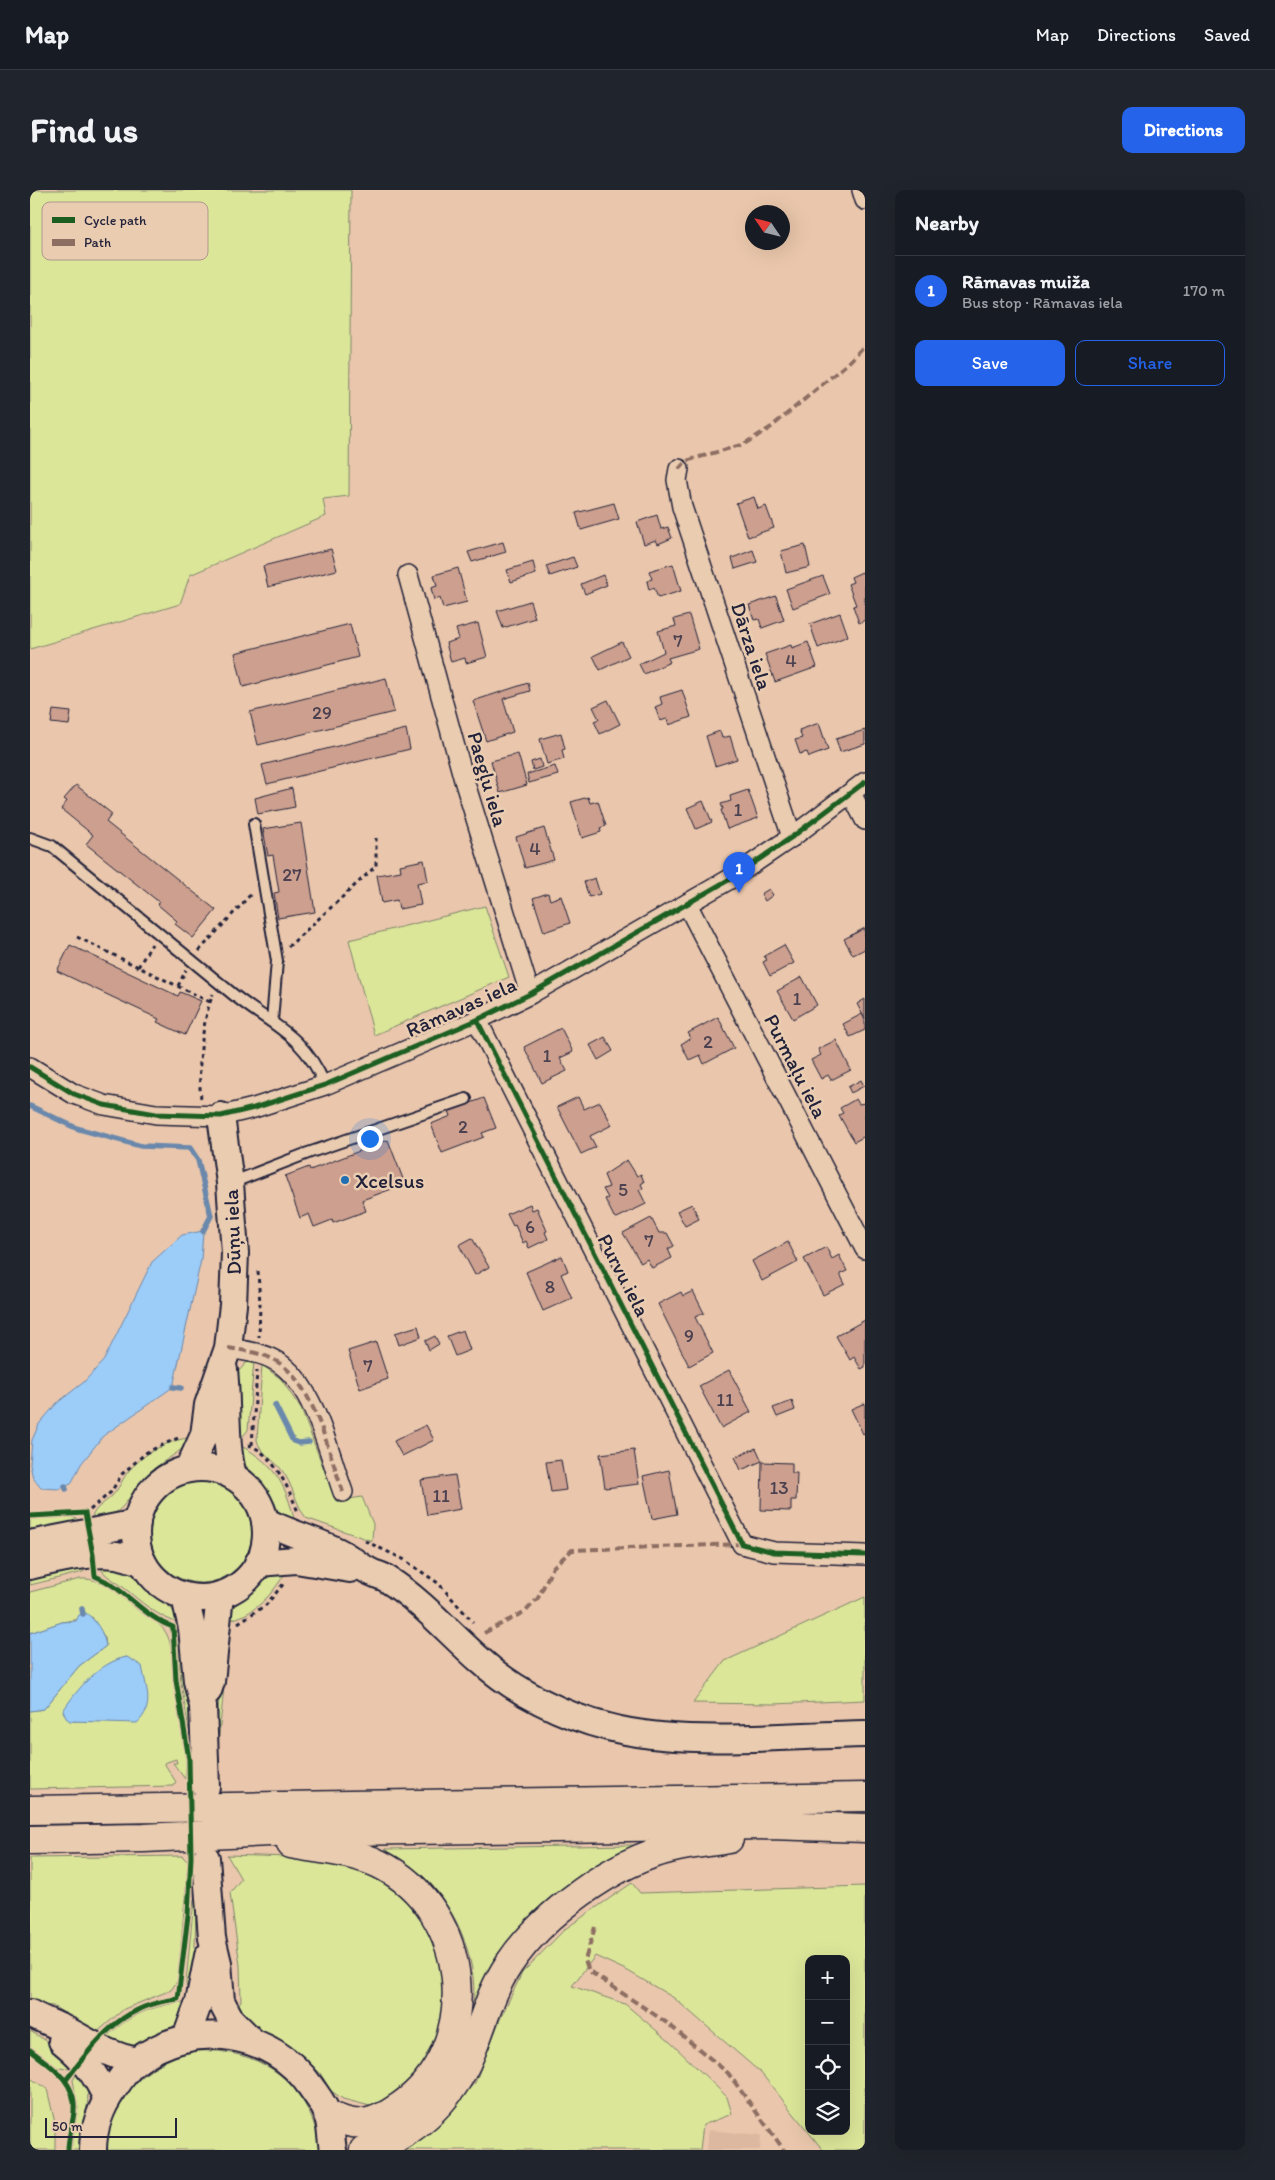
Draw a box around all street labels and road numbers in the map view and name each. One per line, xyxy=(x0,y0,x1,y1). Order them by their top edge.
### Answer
street label: Dārza iela xyxy=(726,599,778,693)
street label: Paegļu iela xyxy=(463,729,513,829)
street label: Rāmavas iela xyxy=(402,972,520,1042)
street label: Purmaļu iela xyxy=(759,1010,833,1122)
street label: Dūņu iela xyxy=(218,1188,246,1275)
street label: Purvu iela xyxy=(593,1229,655,1321)

